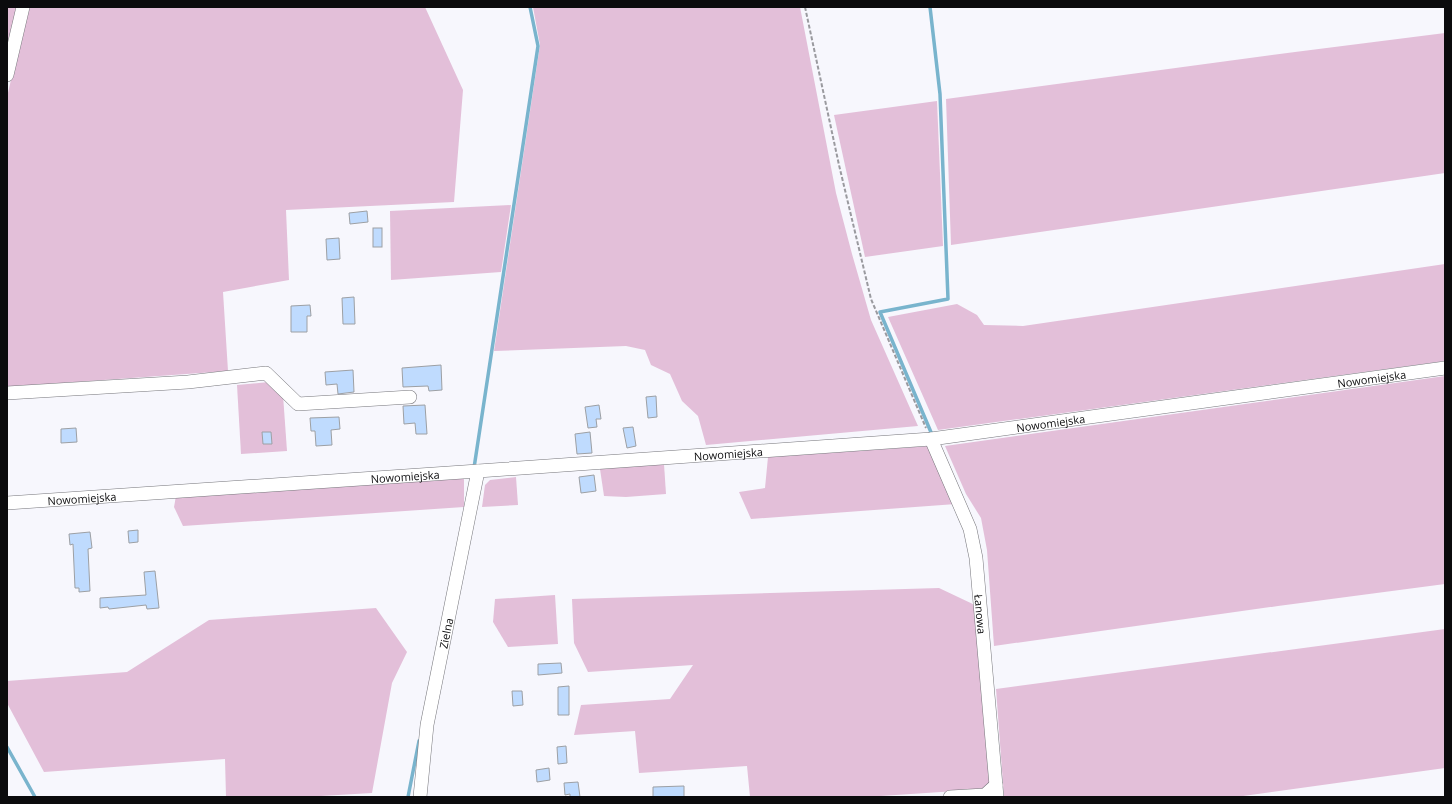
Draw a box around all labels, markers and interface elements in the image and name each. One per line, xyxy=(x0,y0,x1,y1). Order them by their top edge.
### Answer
street label: Nowomiejska xyxy=(1336,366,1407,390)
street label: Nowomiejska xyxy=(1015,410,1086,435)
street label: Nowomiejska xyxy=(693,443,763,463)
street label: Nowomiejska xyxy=(370,466,440,486)
street label: Nowomiejska xyxy=(47,488,117,508)
street label: Łanowa xyxy=(972,594,990,635)
street label: Zielna xyxy=(435,617,456,650)

